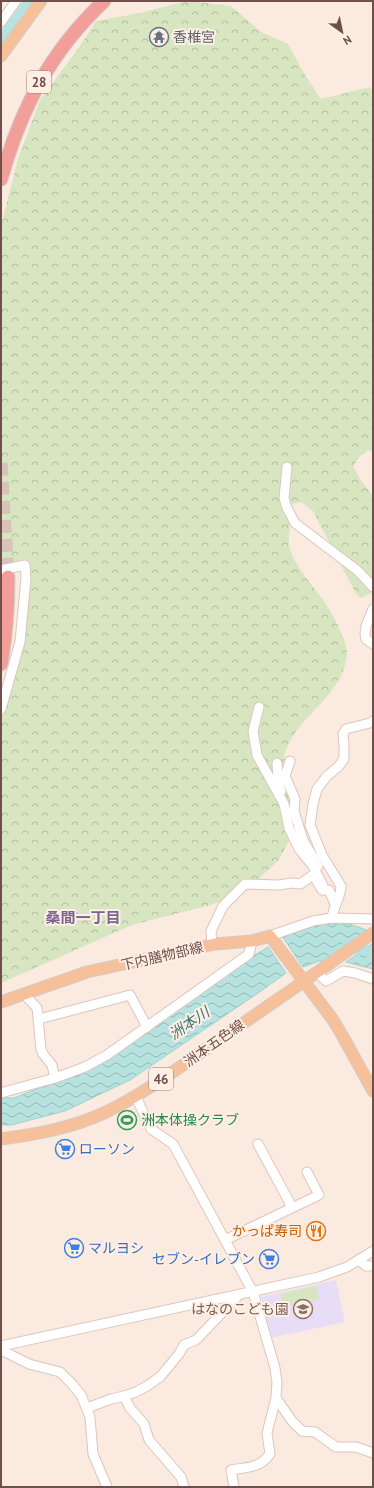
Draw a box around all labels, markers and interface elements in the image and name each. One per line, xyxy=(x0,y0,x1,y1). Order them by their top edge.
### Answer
north arrow xyxy=(322,12,362,52)
temple icon: 香椎宮 xyxy=(148,26,170,48)
place label: 香椎宮 xyxy=(173,28,215,46)
text: N xyxy=(341,33,354,48)
road number: 28 xyxy=(27,71,51,93)
district label: 桑間一丁目 xyxy=(45,908,121,927)
street label: 下内膳物部線 xyxy=(119,938,205,974)
water label: 洲本川 xyxy=(165,1001,215,1043)
street label: 洲本五色線 xyxy=(180,1016,248,1070)
road number: 46 xyxy=(149,1068,173,1090)
sports icon: 洲本体操クラブ xyxy=(116,1109,138,1131)
place label: 洲本体操クラブ xyxy=(141,1111,239,1129)
supermarket icon: ローソン xyxy=(54,1138,76,1160)
place label: ローソン xyxy=(79,1140,135,1158)
restaurant icon: かっぱ寿司 xyxy=(305,1220,327,1242)
place label: かっぱ寿司 xyxy=(232,1222,302,1240)
supermarket icon: マルヨシ xyxy=(63,1237,85,1259)
place label: マルヨシ xyxy=(88,1239,144,1257)
supermarket icon: セブン-イレブン xyxy=(258,1248,280,1270)
place label: セブン-イレブン xyxy=(152,1250,255,1268)
school or university icon: はなのこども園 xyxy=(292,1298,314,1320)
place label: はなのこども園 xyxy=(191,1300,289,1318)

